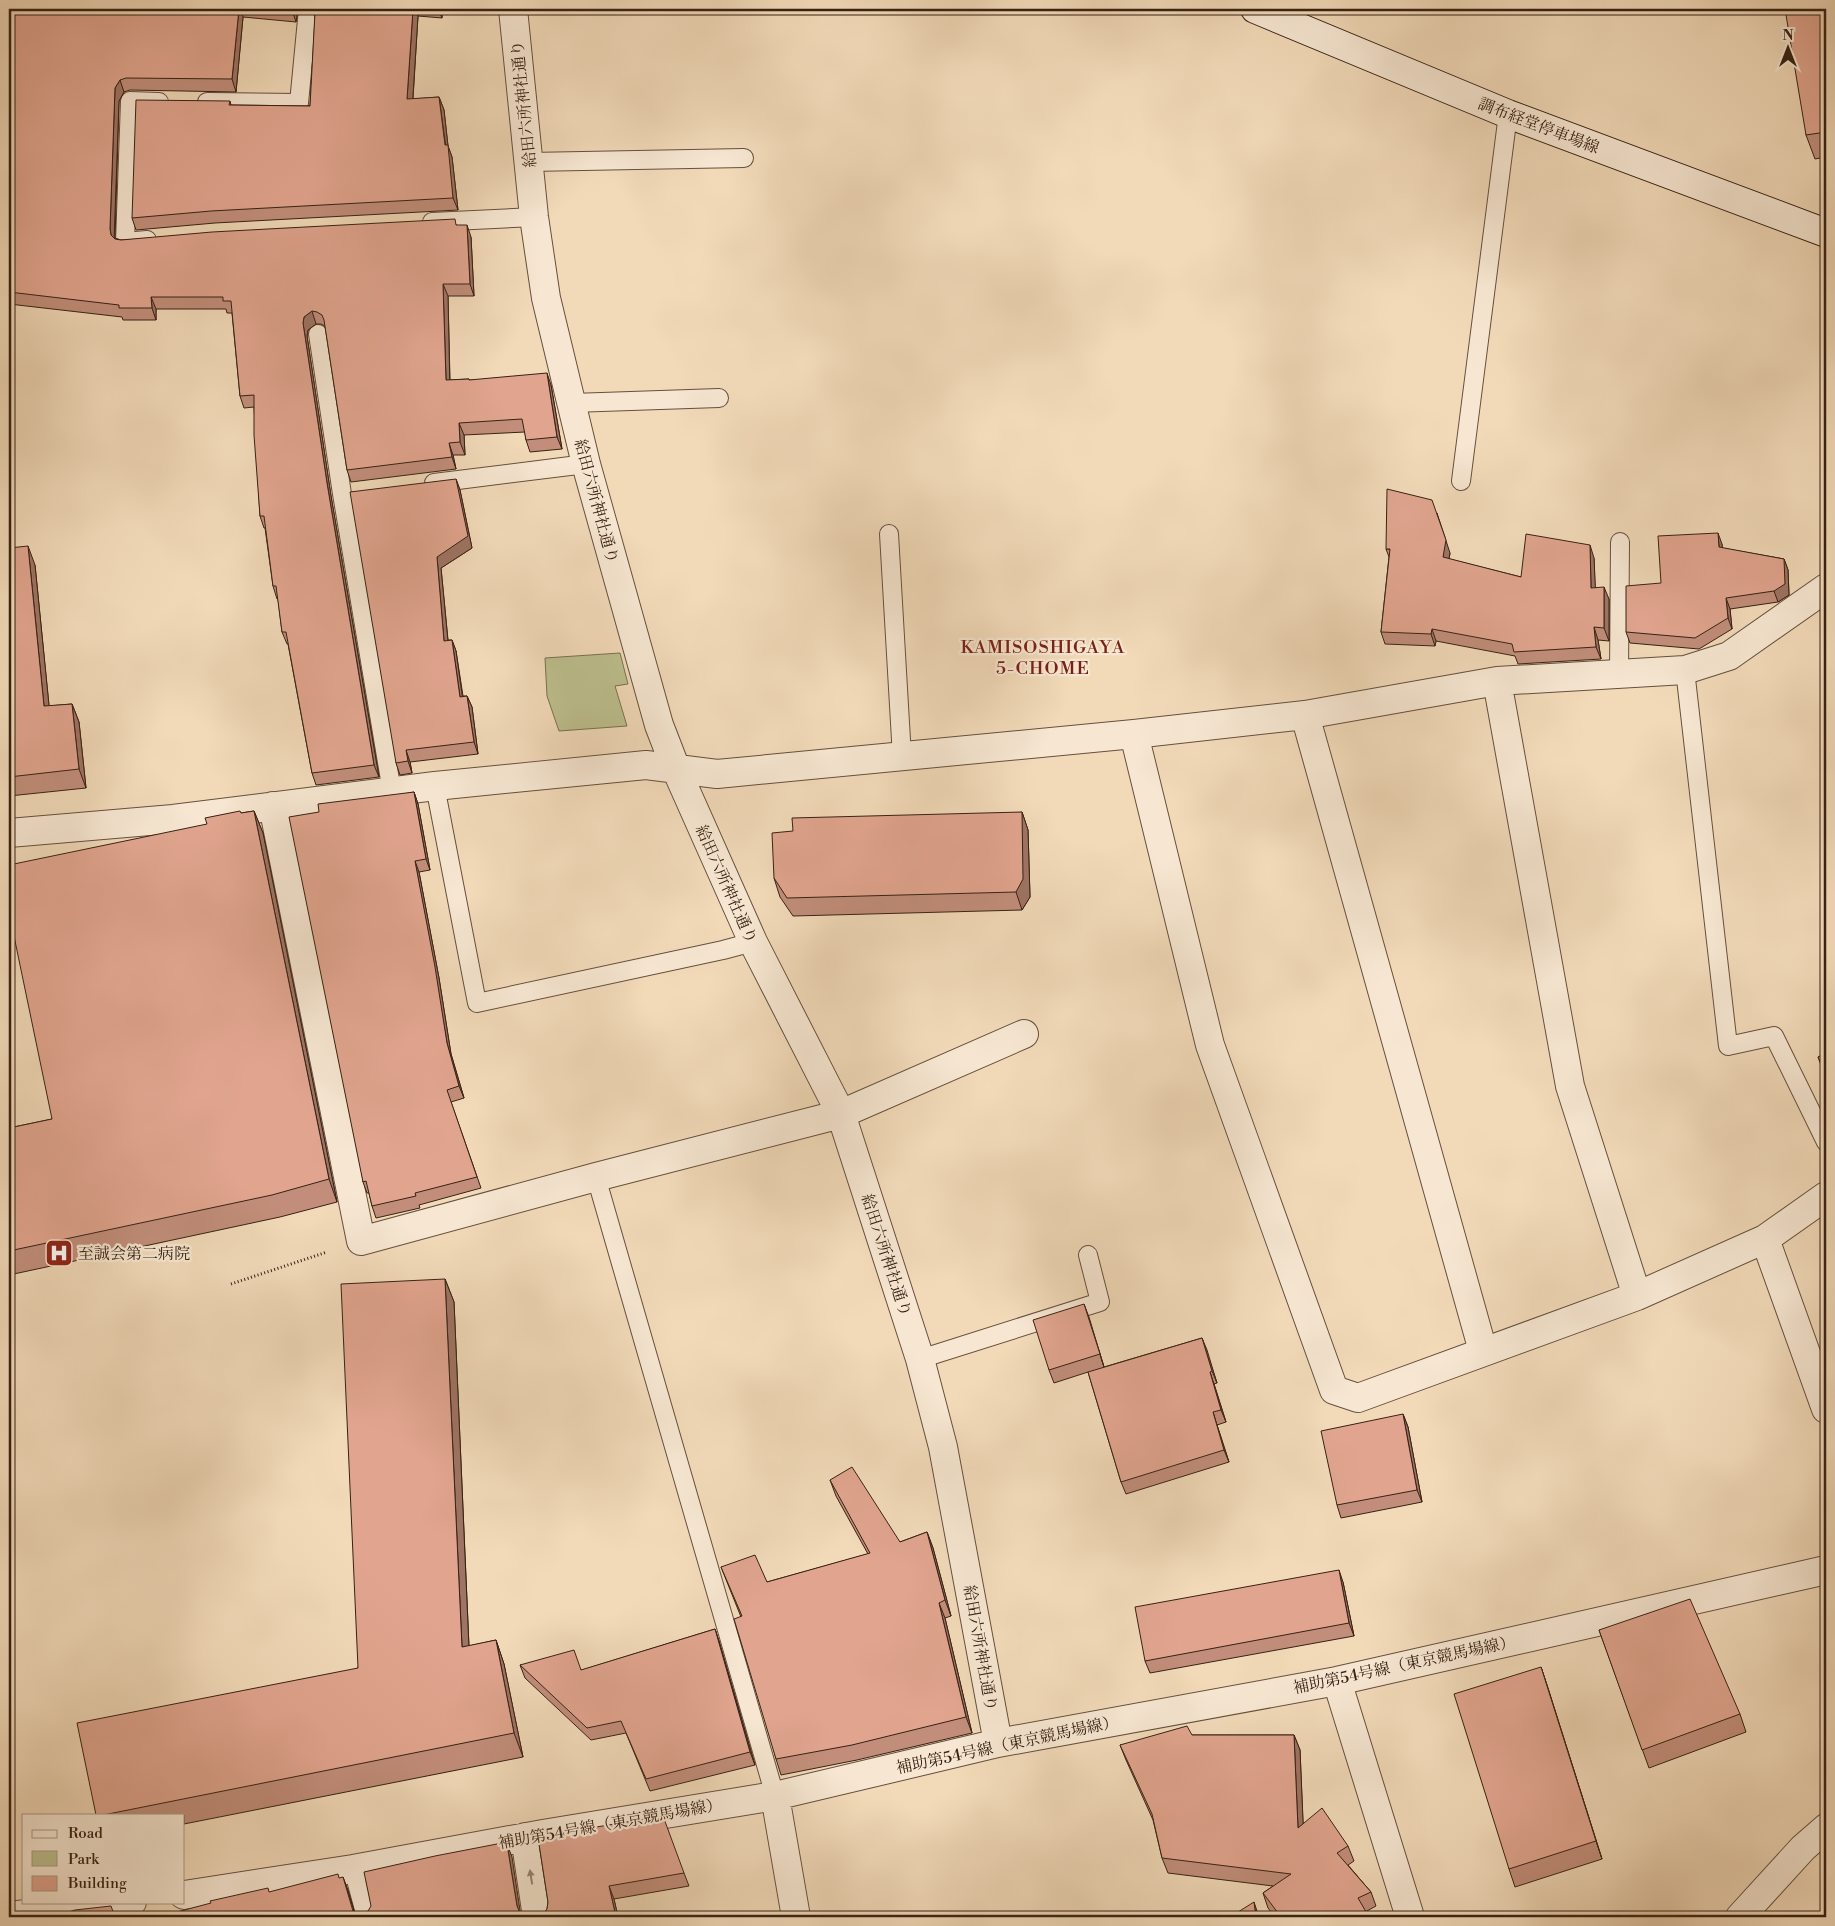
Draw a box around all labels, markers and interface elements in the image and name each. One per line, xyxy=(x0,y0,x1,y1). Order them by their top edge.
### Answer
north arrow xyxy=(1762,22,1812,72)
text: N xyxy=(1782,27,1794,45)
street label: 給田六所神社通り xyxy=(507,39,541,169)
street label: 調布経堂停車場線 xyxy=(1475,94,1602,158)
street label: 給田六所神社通り xyxy=(570,437,622,566)
district label: KAMISOSHIGAYA 5-CHOME xyxy=(961,636,1125,680)
street label: 給田六所神社通り xyxy=(691,822,761,947)
street label: 給田六所神社通り xyxy=(857,1191,915,1319)
hospital icon: 至誠会第二病院 xyxy=(44,1238,74,1268)
place label: 至誠会第二病院 xyxy=(78,1244,190,1264)
street label: 給田六所神社通り xyxy=(959,1583,1001,1713)
street label: 補助第54号線（東京競馬場線） xyxy=(1291,1632,1517,1698)
street label: 補助第54号線（東京競馬場線） xyxy=(894,1712,1120,1778)
street label: 補助第54号線（東京競馬場線） xyxy=(497,1794,724,1854)
legend xyxy=(22,1814,185,1904)
text: Road xyxy=(68,1824,103,1843)
text: Park xyxy=(68,1850,100,1869)
one-way arrow xyxy=(527,1869,535,1885)
text: Building xyxy=(67,1874,127,1893)

